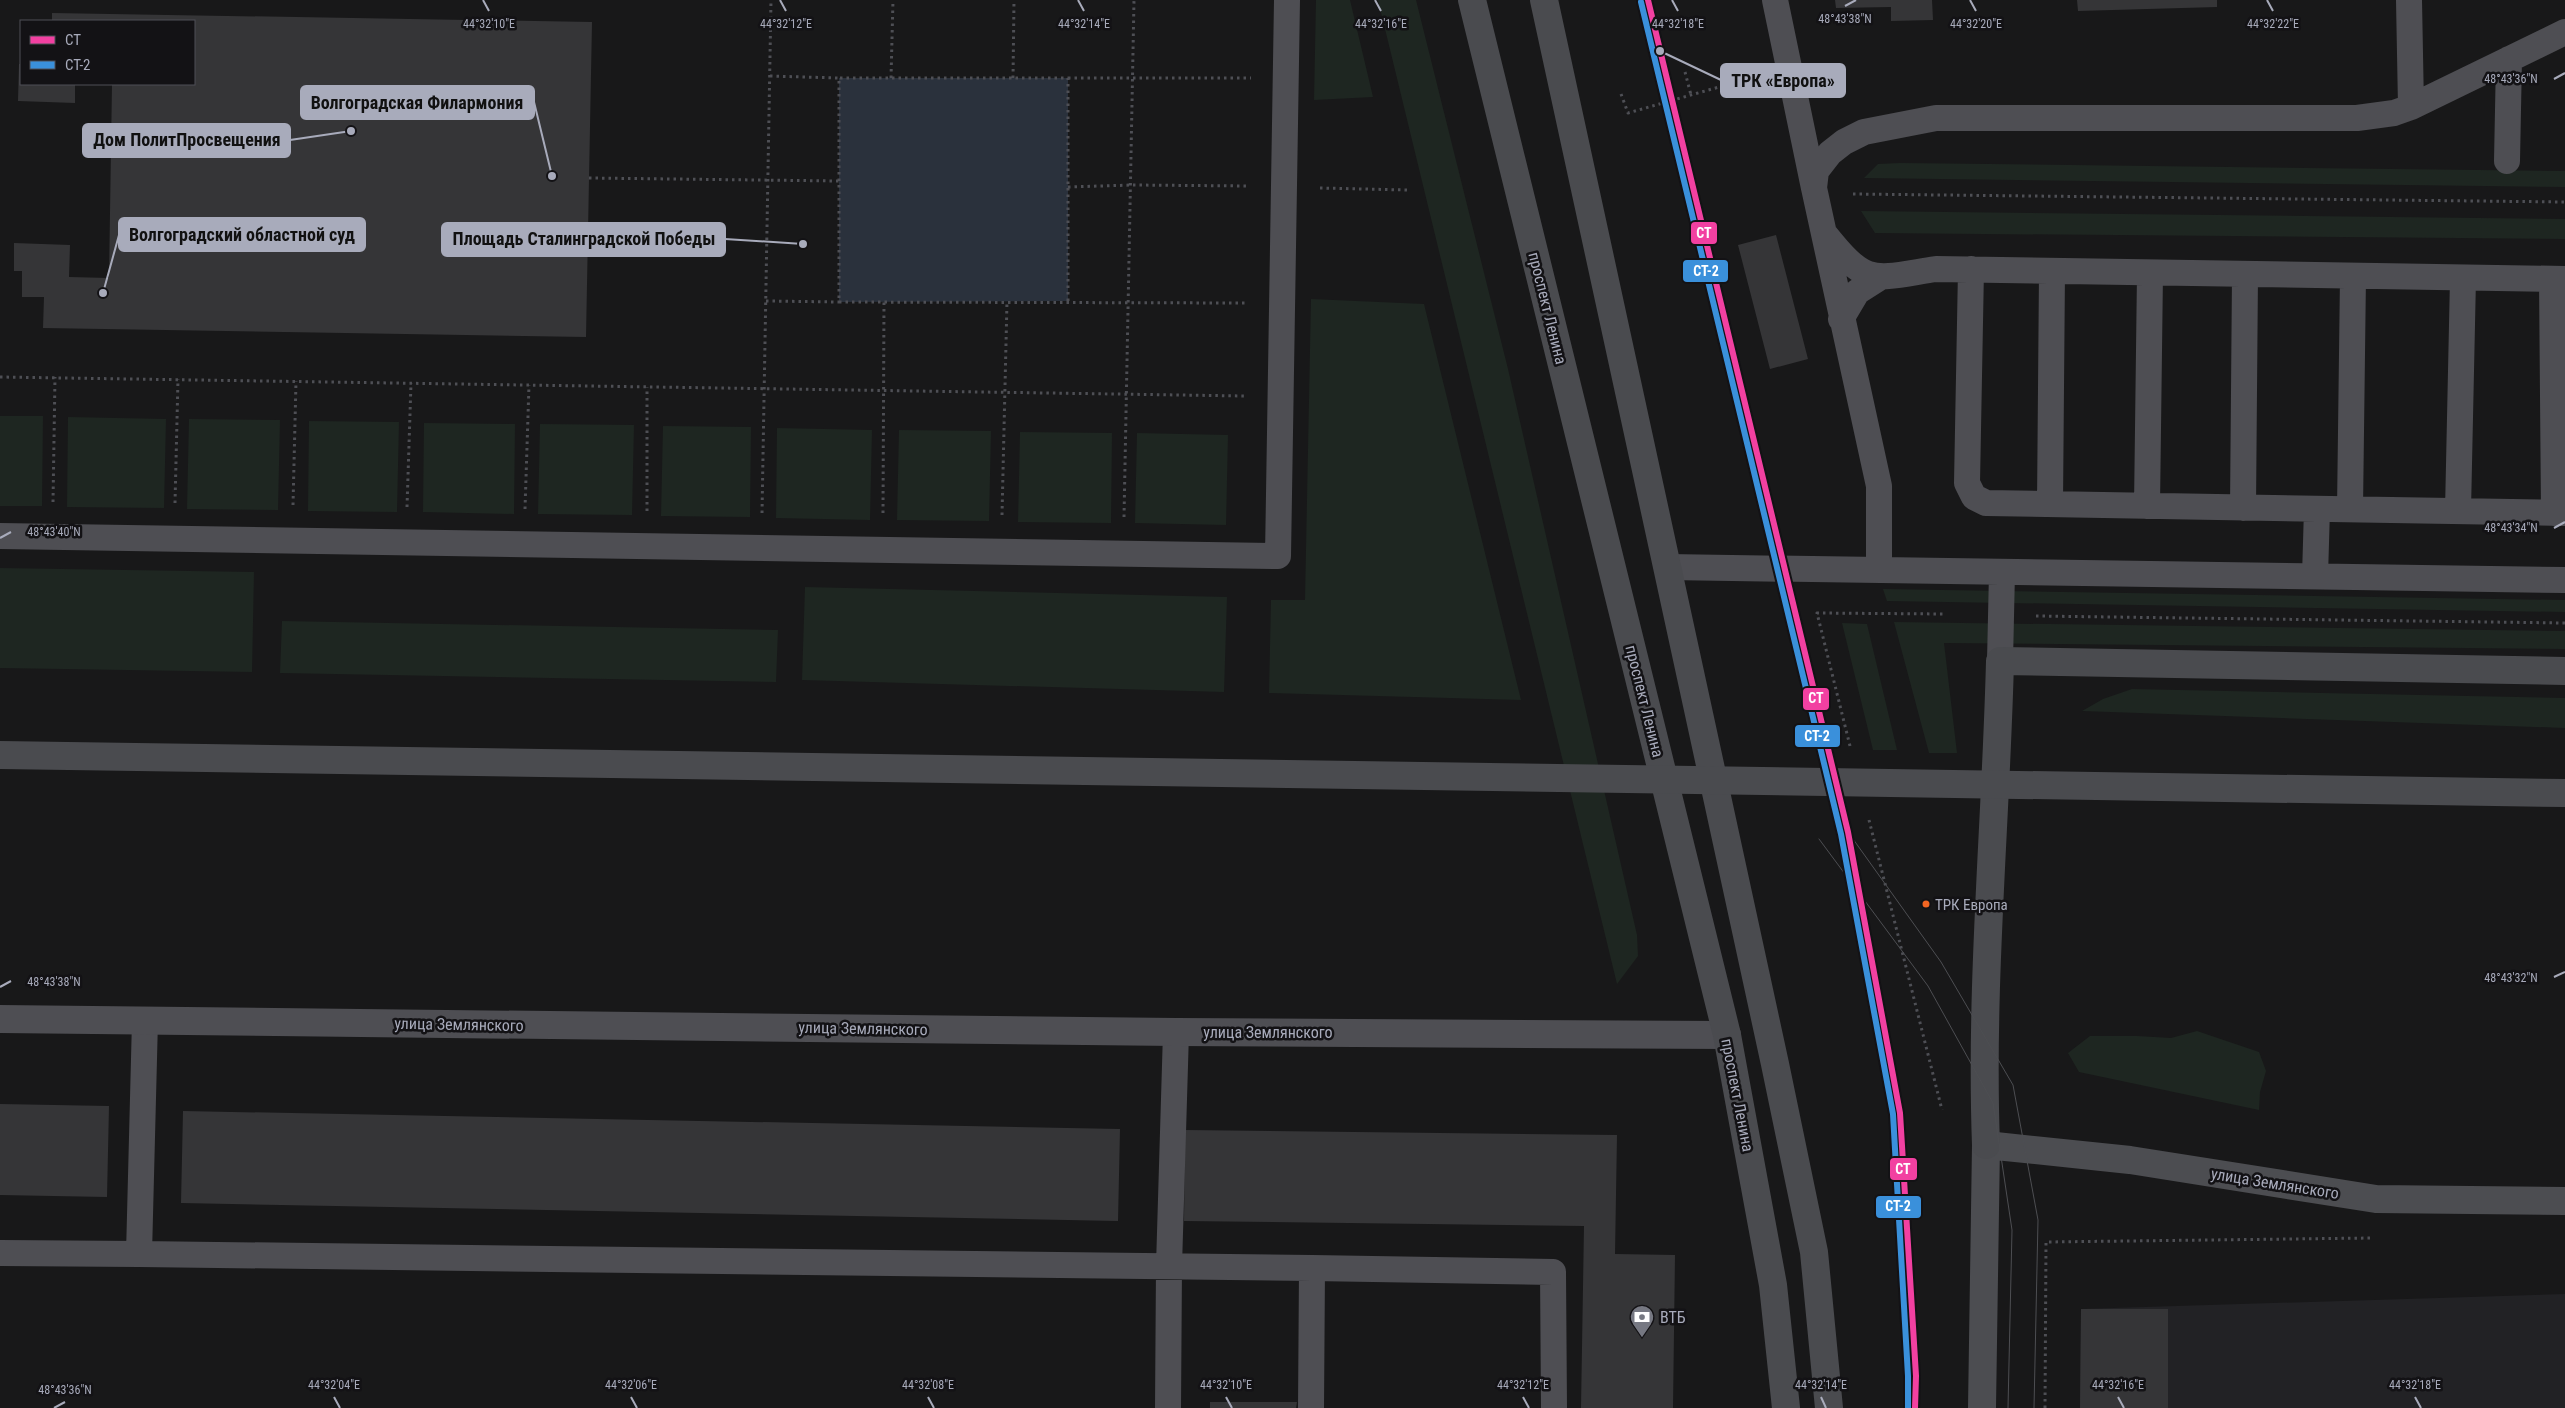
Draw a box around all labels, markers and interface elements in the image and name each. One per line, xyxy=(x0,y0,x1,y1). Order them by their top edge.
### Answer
text: 48°43'38"N xyxy=(1818,12,1872,26)
text: 44°32'10"E xyxy=(463,17,515,31)
text: 44°32'12"E xyxy=(760,17,812,31)
text: 44°32'14"E xyxy=(1058,17,1110,31)
text: 44°32'16"E xyxy=(1355,17,1407,31)
text: 44°32'18"E xyxy=(1652,17,1704,31)
text: 44°32'20"E xyxy=(1950,17,2002,31)
text: 44°32'22"E xyxy=(2247,17,2299,31)
legend xyxy=(20,20,195,85)
text: СТ xyxy=(65,31,81,49)
text: СТ-2 xyxy=(65,56,91,74)
callout: ТРК «Европа» xyxy=(1721,64,1845,97)
text: ТРК «Европа» xyxy=(1731,70,1835,91)
text: 48°43'36"N xyxy=(2484,72,2538,86)
callout: Волгоградская Филармония xyxy=(301,86,534,119)
text: Волгоградская Филармония xyxy=(311,92,523,113)
callout: Дом ПолитПросвещения xyxy=(83,124,290,157)
text: Дом ПолитПросвещения xyxy=(93,129,281,150)
callout: Волгоградский областной суд xyxy=(119,218,365,251)
line badge: СТ xyxy=(1690,221,1718,245)
callout: Площадь Сталинградской Победы xyxy=(442,223,725,256)
text: Волгоградский областной суд xyxy=(129,224,355,245)
text: СТ xyxy=(1696,225,1712,241)
text: Площадь Сталинградской Победы xyxy=(453,228,715,249)
street label: проспект Ленина xyxy=(1524,250,1571,366)
line badge: СТ-2 xyxy=(1682,259,1729,283)
text: СТ-2 xyxy=(1693,263,1719,279)
text: 48°43'34"N xyxy=(2484,521,2538,535)
text: 48°43'40"N xyxy=(27,525,81,539)
street label: проспект Ленина xyxy=(1621,643,1668,759)
line badge: СТ xyxy=(1802,687,1830,711)
text: СТ xyxy=(1808,690,1824,706)
line badge: СТ-2 xyxy=(1794,724,1841,748)
text: СТ-2 xyxy=(1804,728,1830,744)
place label: ТРК Европа xyxy=(1935,896,2008,914)
marker: ТРК Европа xyxy=(1921,899,1931,909)
text: 48°43'32"N xyxy=(2484,971,2538,985)
text: 48°43'38"N xyxy=(27,975,81,989)
street label: улица Землянского xyxy=(394,1014,524,1035)
street label: улица Землянского xyxy=(798,1018,928,1039)
street label: улица Землянского xyxy=(1203,1023,1333,1042)
street label: проспект Ленина xyxy=(1717,1037,1758,1153)
line badge: СТ xyxy=(1889,1157,1918,1181)
text: СТ xyxy=(1895,1161,1911,1177)
street label: улица Землянского xyxy=(2210,1164,2340,1203)
line badge: СТ-2 xyxy=(1875,1195,1922,1219)
text: СТ-2 xyxy=(1885,1198,1911,1214)
bank icon: ВТБ xyxy=(1629,1304,1655,1338)
place label: ВТБ xyxy=(1660,1308,1686,1327)
text: 44°32'04"E xyxy=(308,1378,360,1392)
text: 44°32'06"E xyxy=(605,1378,657,1392)
text: 44°32'08"E xyxy=(902,1378,954,1392)
text: 44°32'10"E xyxy=(1200,1378,1252,1392)
text: 44°32'12"E xyxy=(1497,1378,1549,1392)
text: 44°32'14"E xyxy=(1795,1378,1847,1392)
text: 44°32'16"E xyxy=(2092,1378,2144,1392)
text: 44°32'18"E xyxy=(2389,1378,2441,1392)
text: 48°43'36"N xyxy=(38,1383,92,1397)

